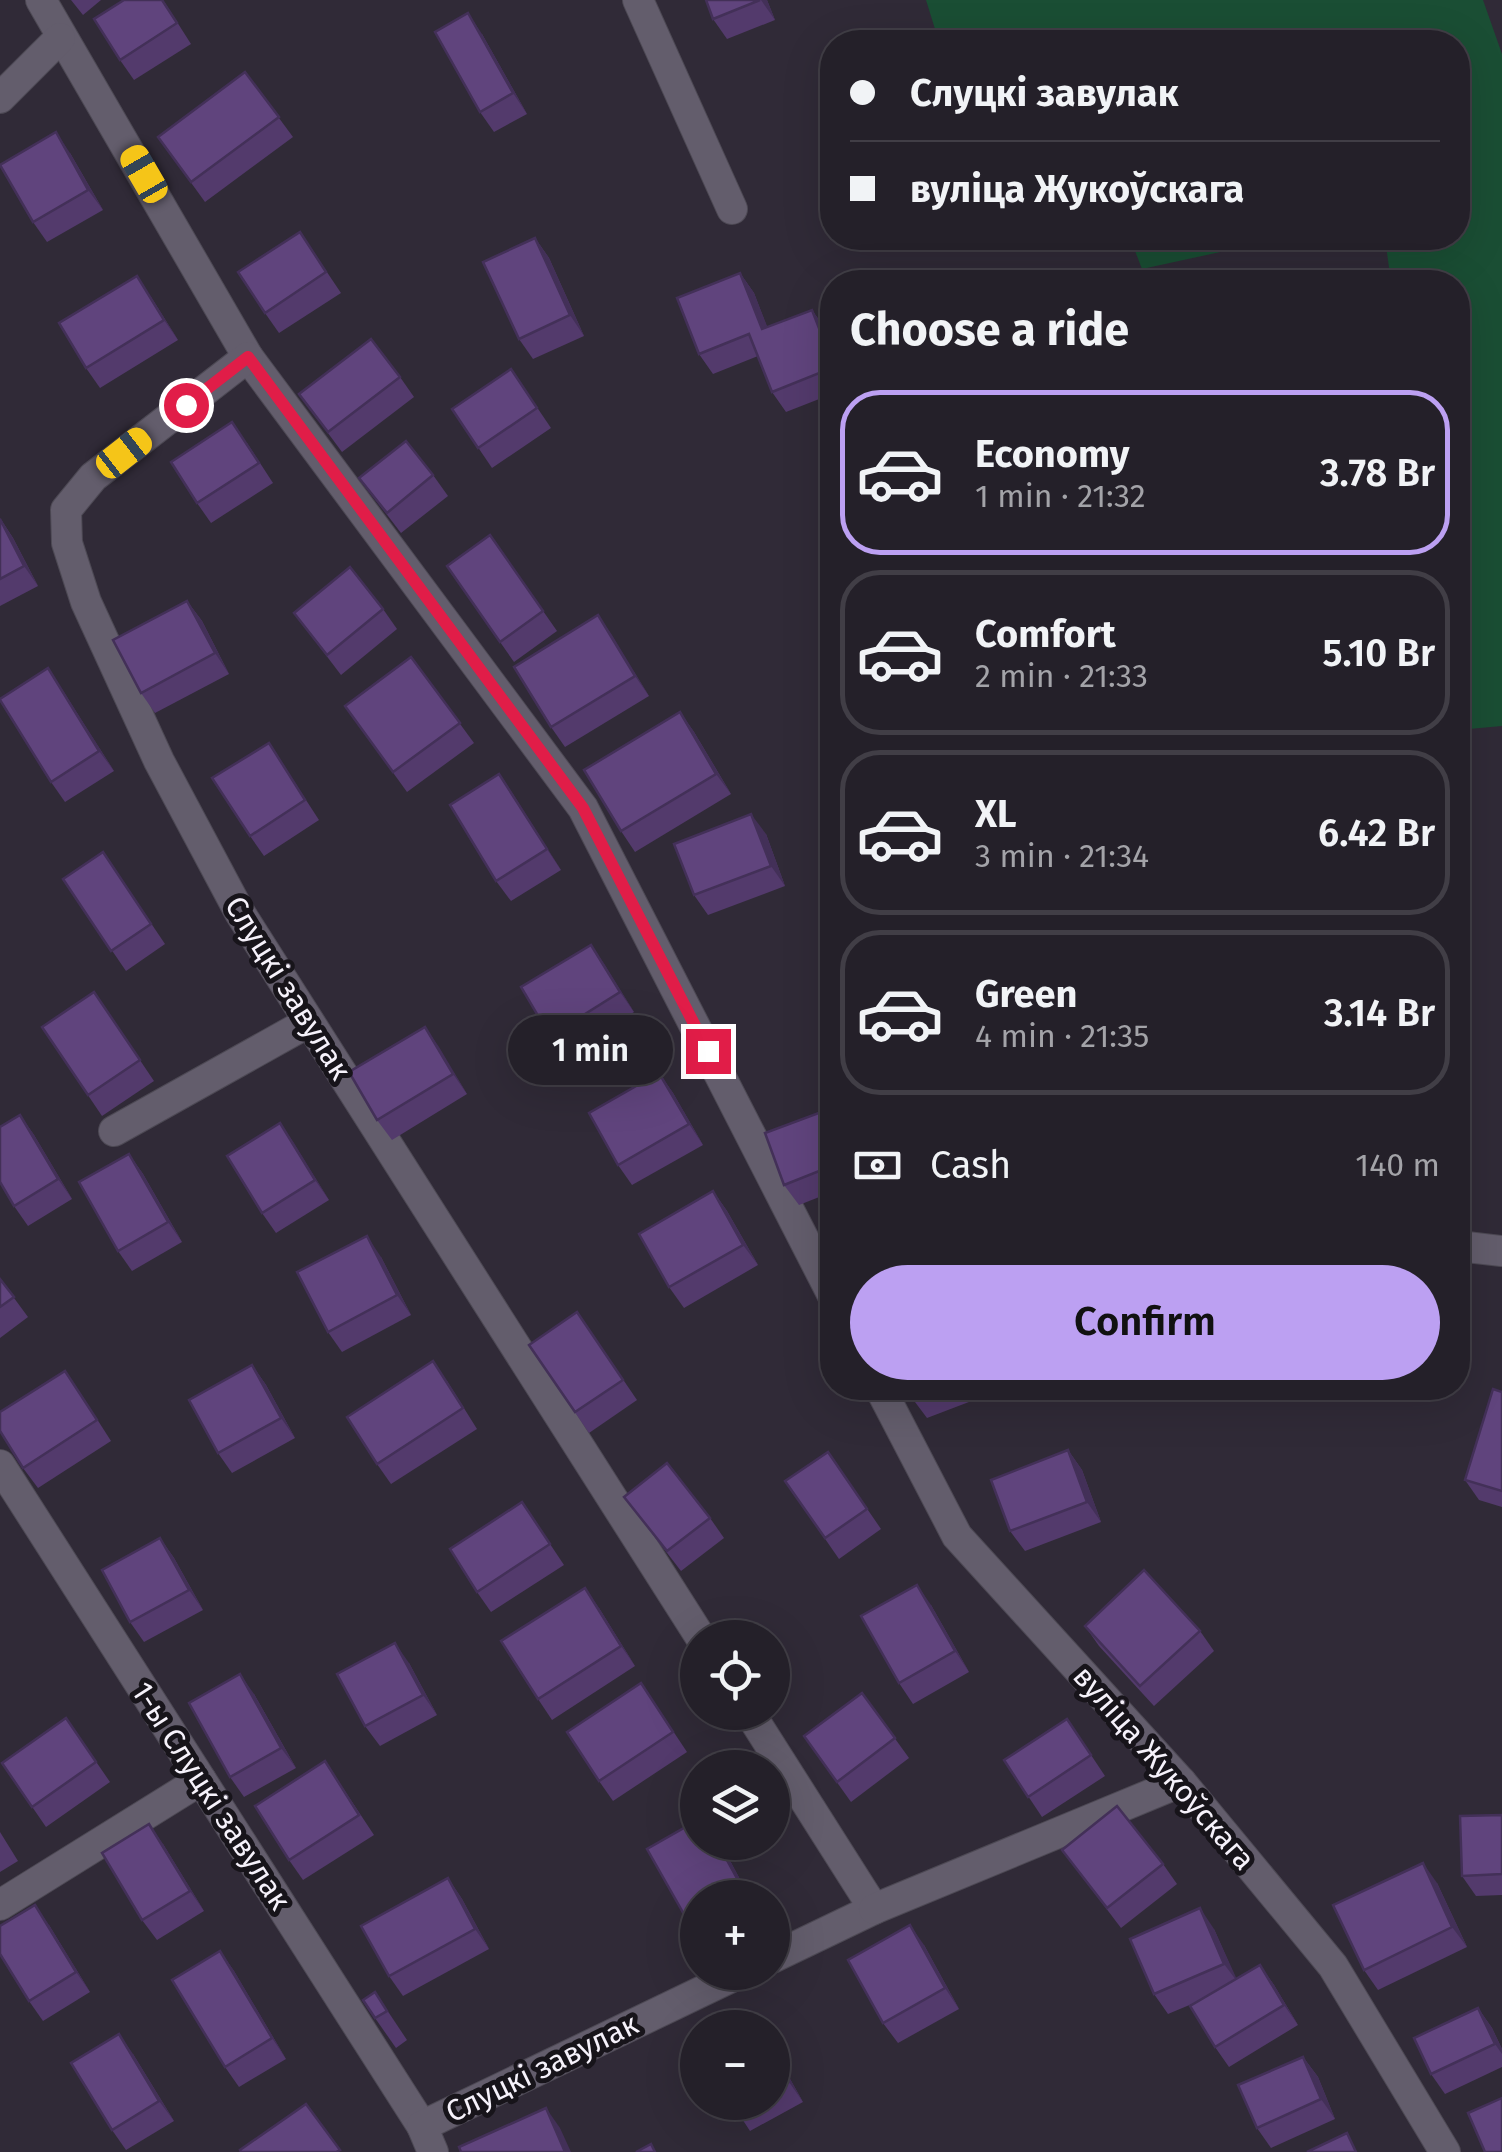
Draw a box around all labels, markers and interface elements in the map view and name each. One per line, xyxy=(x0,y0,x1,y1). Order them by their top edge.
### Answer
text: Слуцкі завулак xyxy=(910,70,1179,116)
car xyxy=(116,141,172,207)
text: вуліца Жукоўскага xyxy=(910,166,1244,212)
text: Choose a ride xyxy=(850,303,1129,357)
route start xyxy=(164,383,209,428)
car xyxy=(91,423,157,483)
icon: car xyxy=(855,428,945,518)
text: Economy xyxy=(975,431,1130,477)
text: 3.78 Br xyxy=(1320,450,1435,496)
text: 1 min · 21:32 xyxy=(975,477,1146,515)
icon: car xyxy=(855,608,945,698)
text: Comfort xyxy=(975,611,1116,657)
text: 5.10 Br xyxy=(1323,630,1435,676)
text: 2 min · 21:33 xyxy=(975,657,1148,695)
icon: car xyxy=(855,788,945,878)
text: XL xyxy=(975,791,1017,837)
text: 6.42 Br xyxy=(1318,810,1435,856)
text: 3 min · 21:34 xyxy=(975,837,1149,875)
street label: Слуцкі завулак xyxy=(217,890,359,1087)
icon: car xyxy=(855,968,945,1058)
text: Green xyxy=(975,971,1078,1017)
text: 3.14 Br xyxy=(1324,990,1435,1036)
callout: 1 min xyxy=(508,1016,673,1086)
text: 4 min · 21:35 xyxy=(975,1017,1149,1055)
route end xyxy=(686,1029,731,1074)
text: 1 min xyxy=(552,1031,629,1069)
icon: cash xyxy=(850,1138,905,1193)
text: Cash xyxy=(930,1142,1011,1188)
text: 140 m xyxy=(1355,1146,1440,1184)
button: Confirm xyxy=(850,1265,1440,1380)
map controls xyxy=(680,1620,790,2120)
button: locate xyxy=(680,1620,790,1730)
street label: вуліца Жукоўскага xyxy=(1066,1659,1262,1877)
street label: 1-ы Слуцкі завулак xyxy=(124,1675,298,1917)
button: layers xyxy=(680,1750,790,1860)
button: + xyxy=(680,1880,790,1990)
street label: Слуцкі завулак xyxy=(440,2006,644,2130)
button: − xyxy=(680,2010,790,2120)

